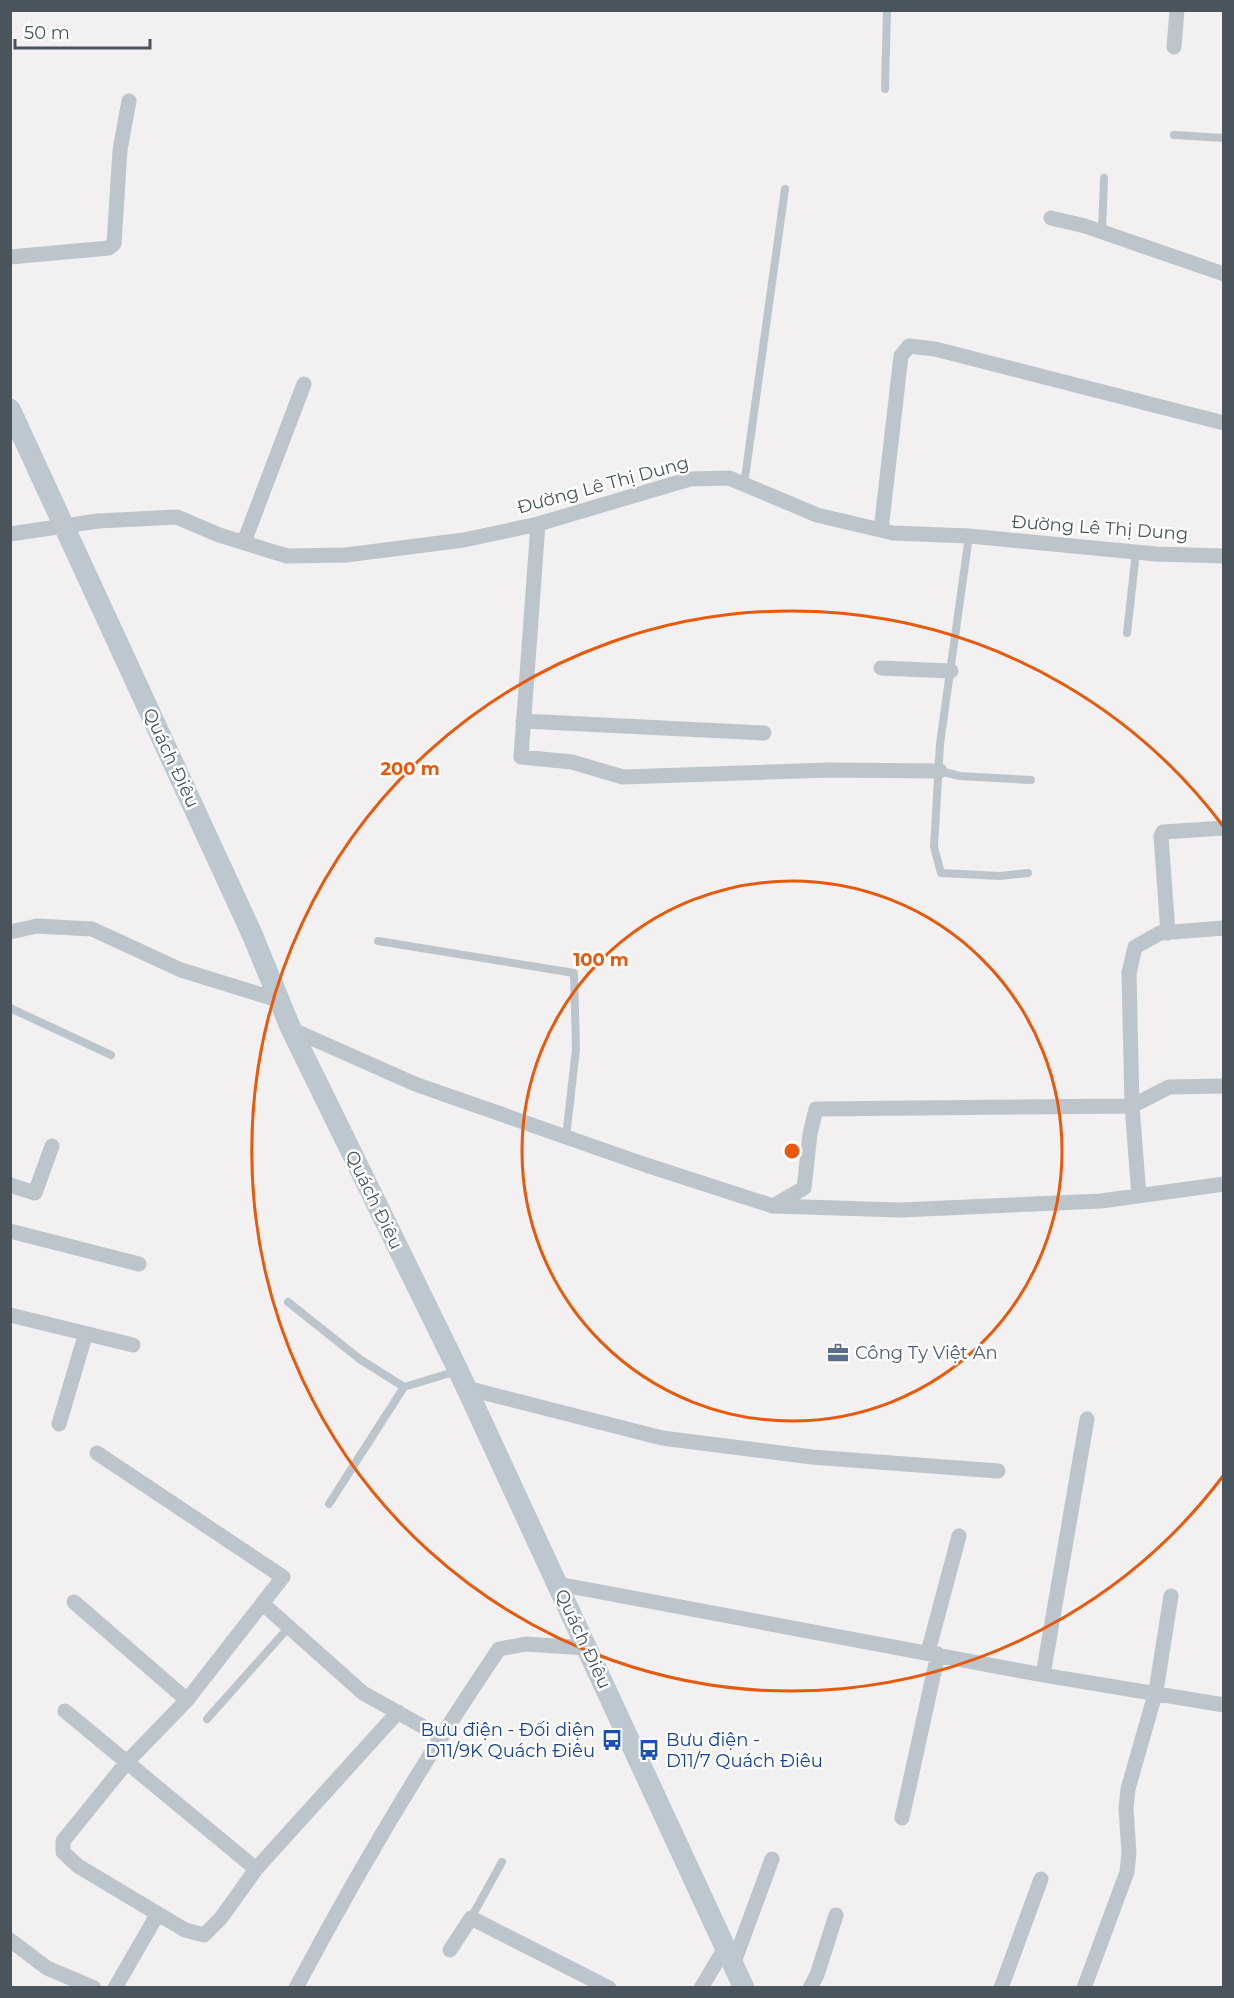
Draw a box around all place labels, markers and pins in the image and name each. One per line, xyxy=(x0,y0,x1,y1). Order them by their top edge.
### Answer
centre of rings xyxy=(782,1141,802,1161)
office icon: Công Ty Việt An xyxy=(826,1341,850,1365)
place label: Công Ty Việt An xyxy=(855,1342,998,1364)
place label: Bưu điện - Đối diện D11/9K Quách Điêu xyxy=(420,1719,595,1762)
bus stop icon: Bưu điện - Đối diện D11/9K Quách Điêu xyxy=(600,1728,624,1752)
place label: Bưu điện - D11/7 Quách Điêu xyxy=(666,1729,823,1772)
bus stop icon: Bưu điện - D11/7 Quách Điêu xyxy=(637,1738,661,1762)

